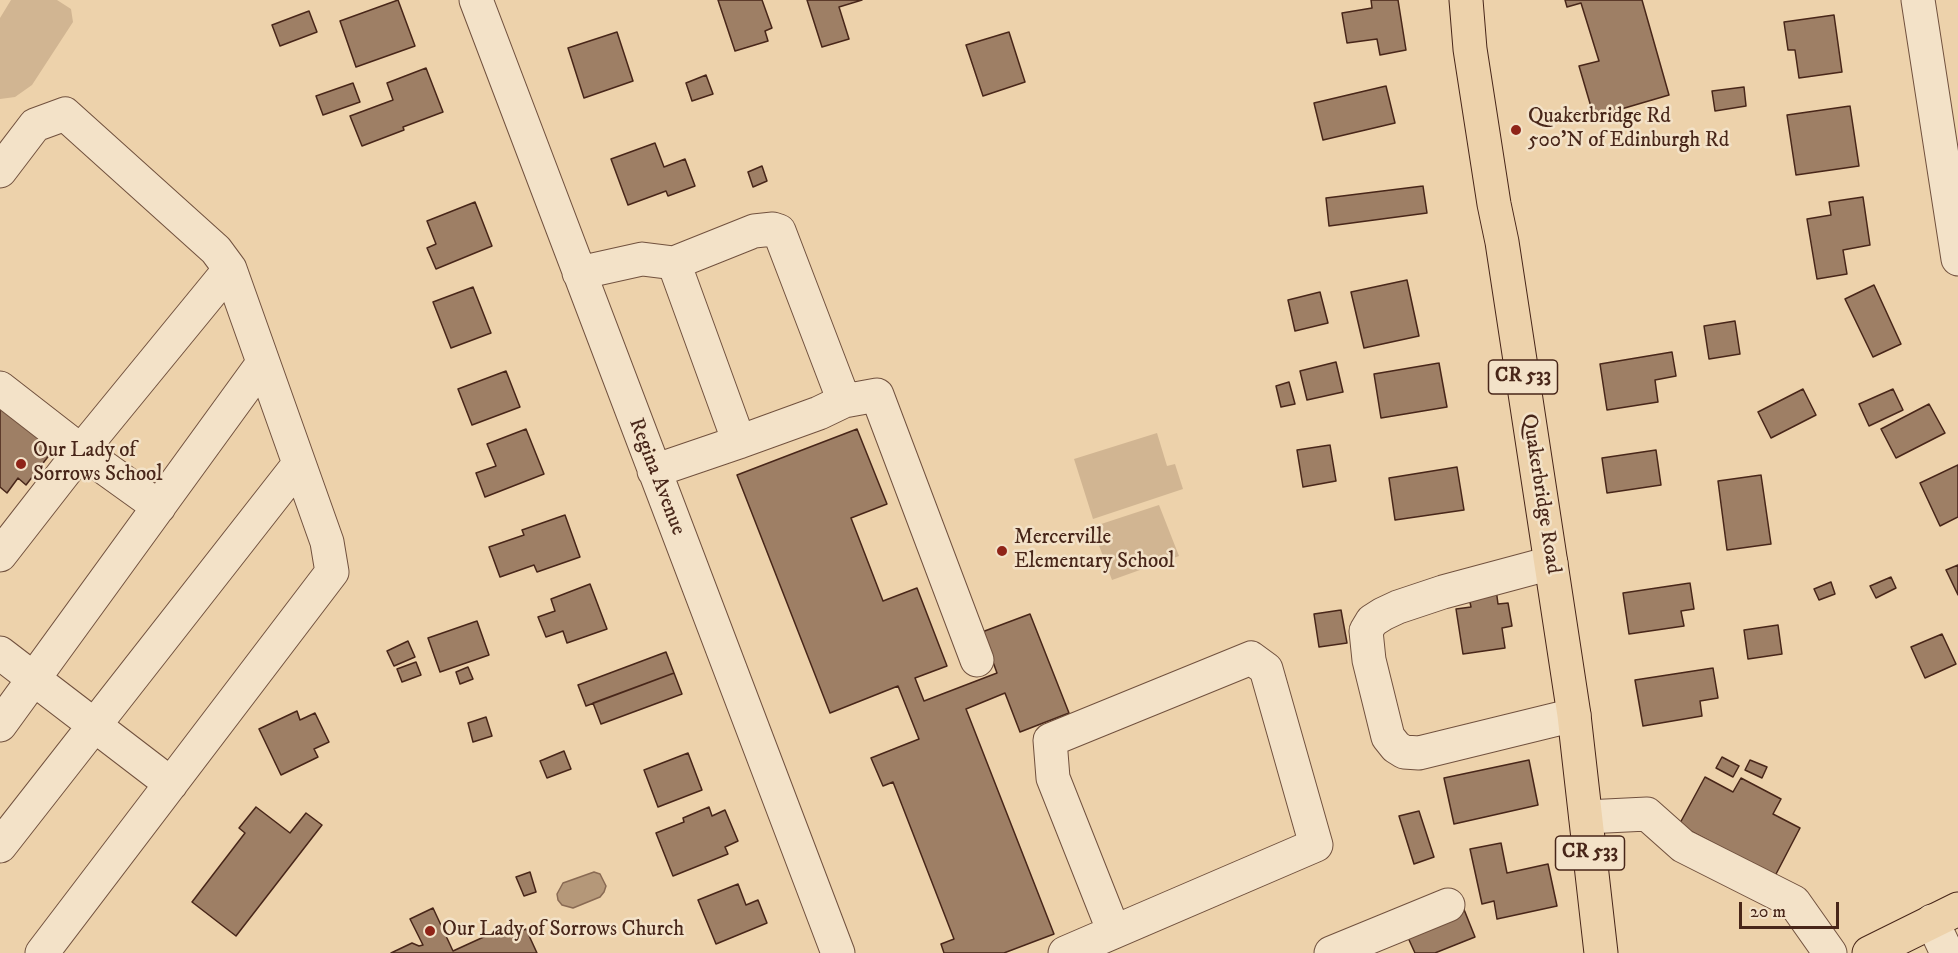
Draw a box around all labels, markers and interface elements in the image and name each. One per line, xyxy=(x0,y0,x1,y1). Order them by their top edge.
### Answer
place label: Quakerbridge Rd 500'N of Edinburgh Rd xyxy=(1528,105,1729,155)
marker: Quakerbridge Rd 500'N of Edinburgh Rd xyxy=(1509,123,1523,137)
road number: CR 533 xyxy=(1488,360,1558,394)
street label: Quakerbridge Road xyxy=(1515,412,1565,576)
street label: Regina Avenue xyxy=(622,415,690,539)
place label: Our Lady of Sorrows School xyxy=(33,439,163,489)
marker: Our Lady of Sorrows School xyxy=(14,457,28,471)
place label: Mercerville Elementary School xyxy=(1014,526,1175,576)
marker: Mercerville Elementary School xyxy=(995,544,1009,558)
road number: CR 533 xyxy=(1556,836,1624,870)
scale bar xyxy=(1742,890,1842,928)
text: 20 m xyxy=(1750,901,1786,923)
place label: Our Lady of Sorrows Church xyxy=(442,918,684,944)
marker: Our Lady of Sorrows Church xyxy=(423,924,437,938)

